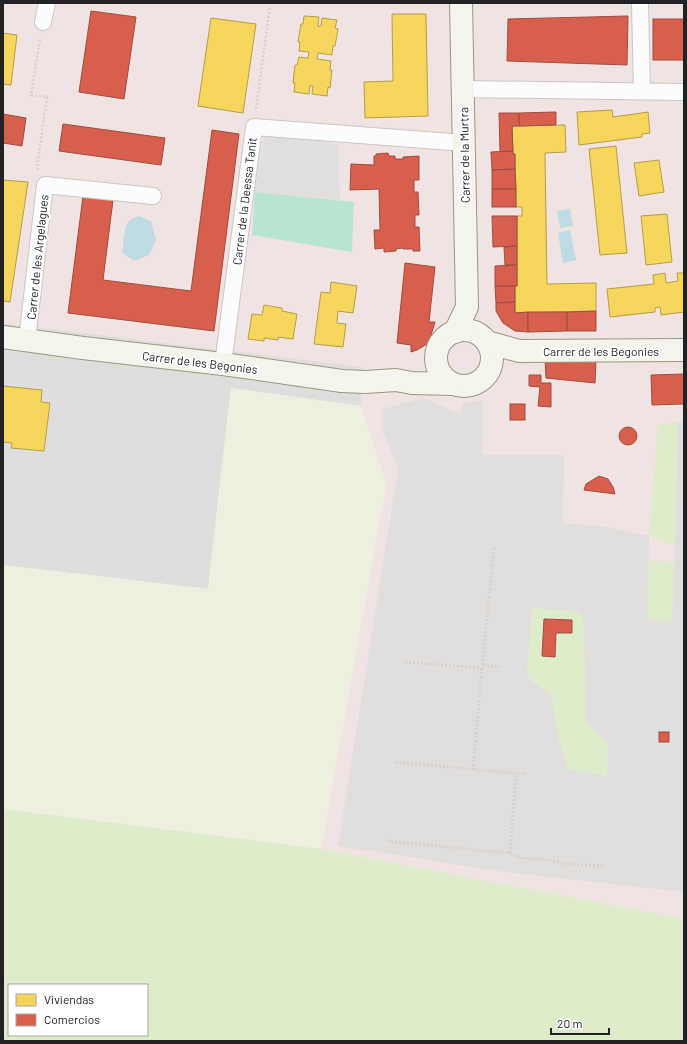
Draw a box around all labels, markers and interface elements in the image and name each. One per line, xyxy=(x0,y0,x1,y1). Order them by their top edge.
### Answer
street label: Carrer de la Murtra xyxy=(456,107,472,203)
street label: Carrer de la Deessa Tanit xyxy=(229,136,259,266)
street label: Carrer de les Argelagues xyxy=(23,193,51,320)
street label: Carrer de les Begonies xyxy=(543,344,659,358)
street label: Carrer de les Begonies xyxy=(141,348,259,376)
legend xyxy=(8,984,148,1036)
text: Viviendas xyxy=(44,992,94,1006)
scale bar xyxy=(551,1010,609,1036)
text: Comercios xyxy=(44,1012,100,1026)
text: 20 m xyxy=(557,1016,583,1030)

